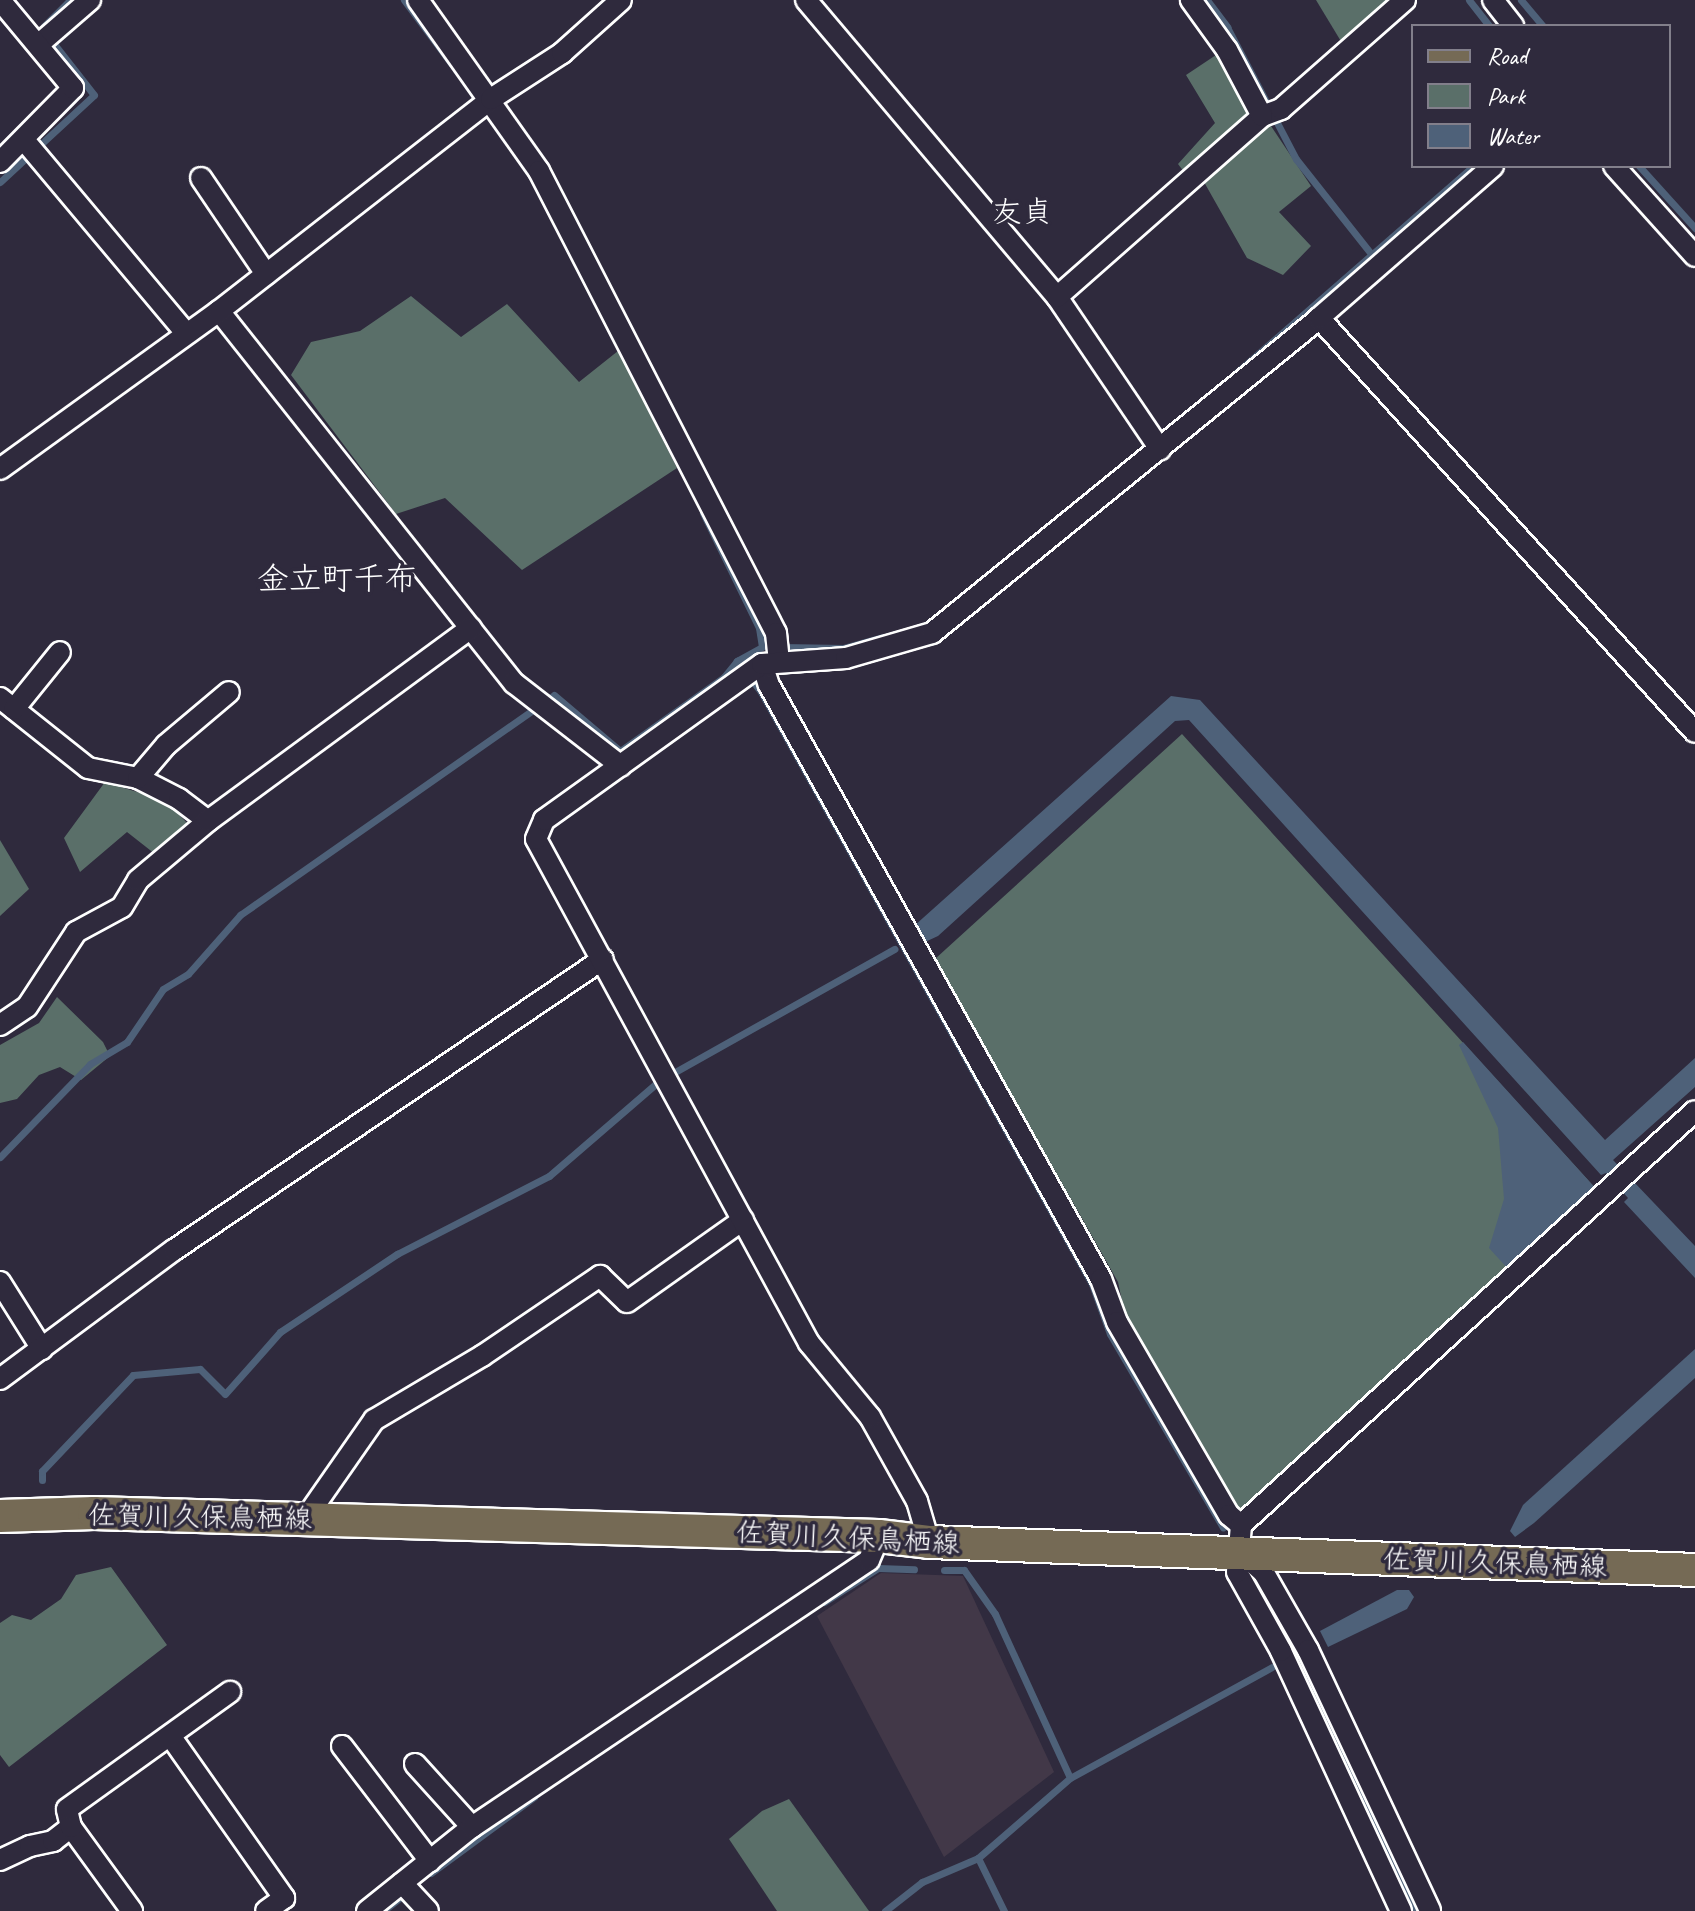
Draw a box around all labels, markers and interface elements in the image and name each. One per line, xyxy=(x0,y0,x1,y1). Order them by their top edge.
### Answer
legend xyxy=(1411,24,1671,168)
text: Road xyxy=(1487,41,1527,71)
text: Park xyxy=(1487,81,1525,111)
text: Water xyxy=(1487,121,1539,151)
district label: 友貞 xyxy=(992,194,1052,230)
district label: 金立町千布 xyxy=(257,560,417,598)
street label: 佐賀川久保鳥栖線 xyxy=(88,1498,312,1536)
street label: 佐賀川久保鳥栖線 xyxy=(735,1515,961,1561)
street label: 佐賀川久保鳥栖線 xyxy=(1382,1542,1608,1584)

